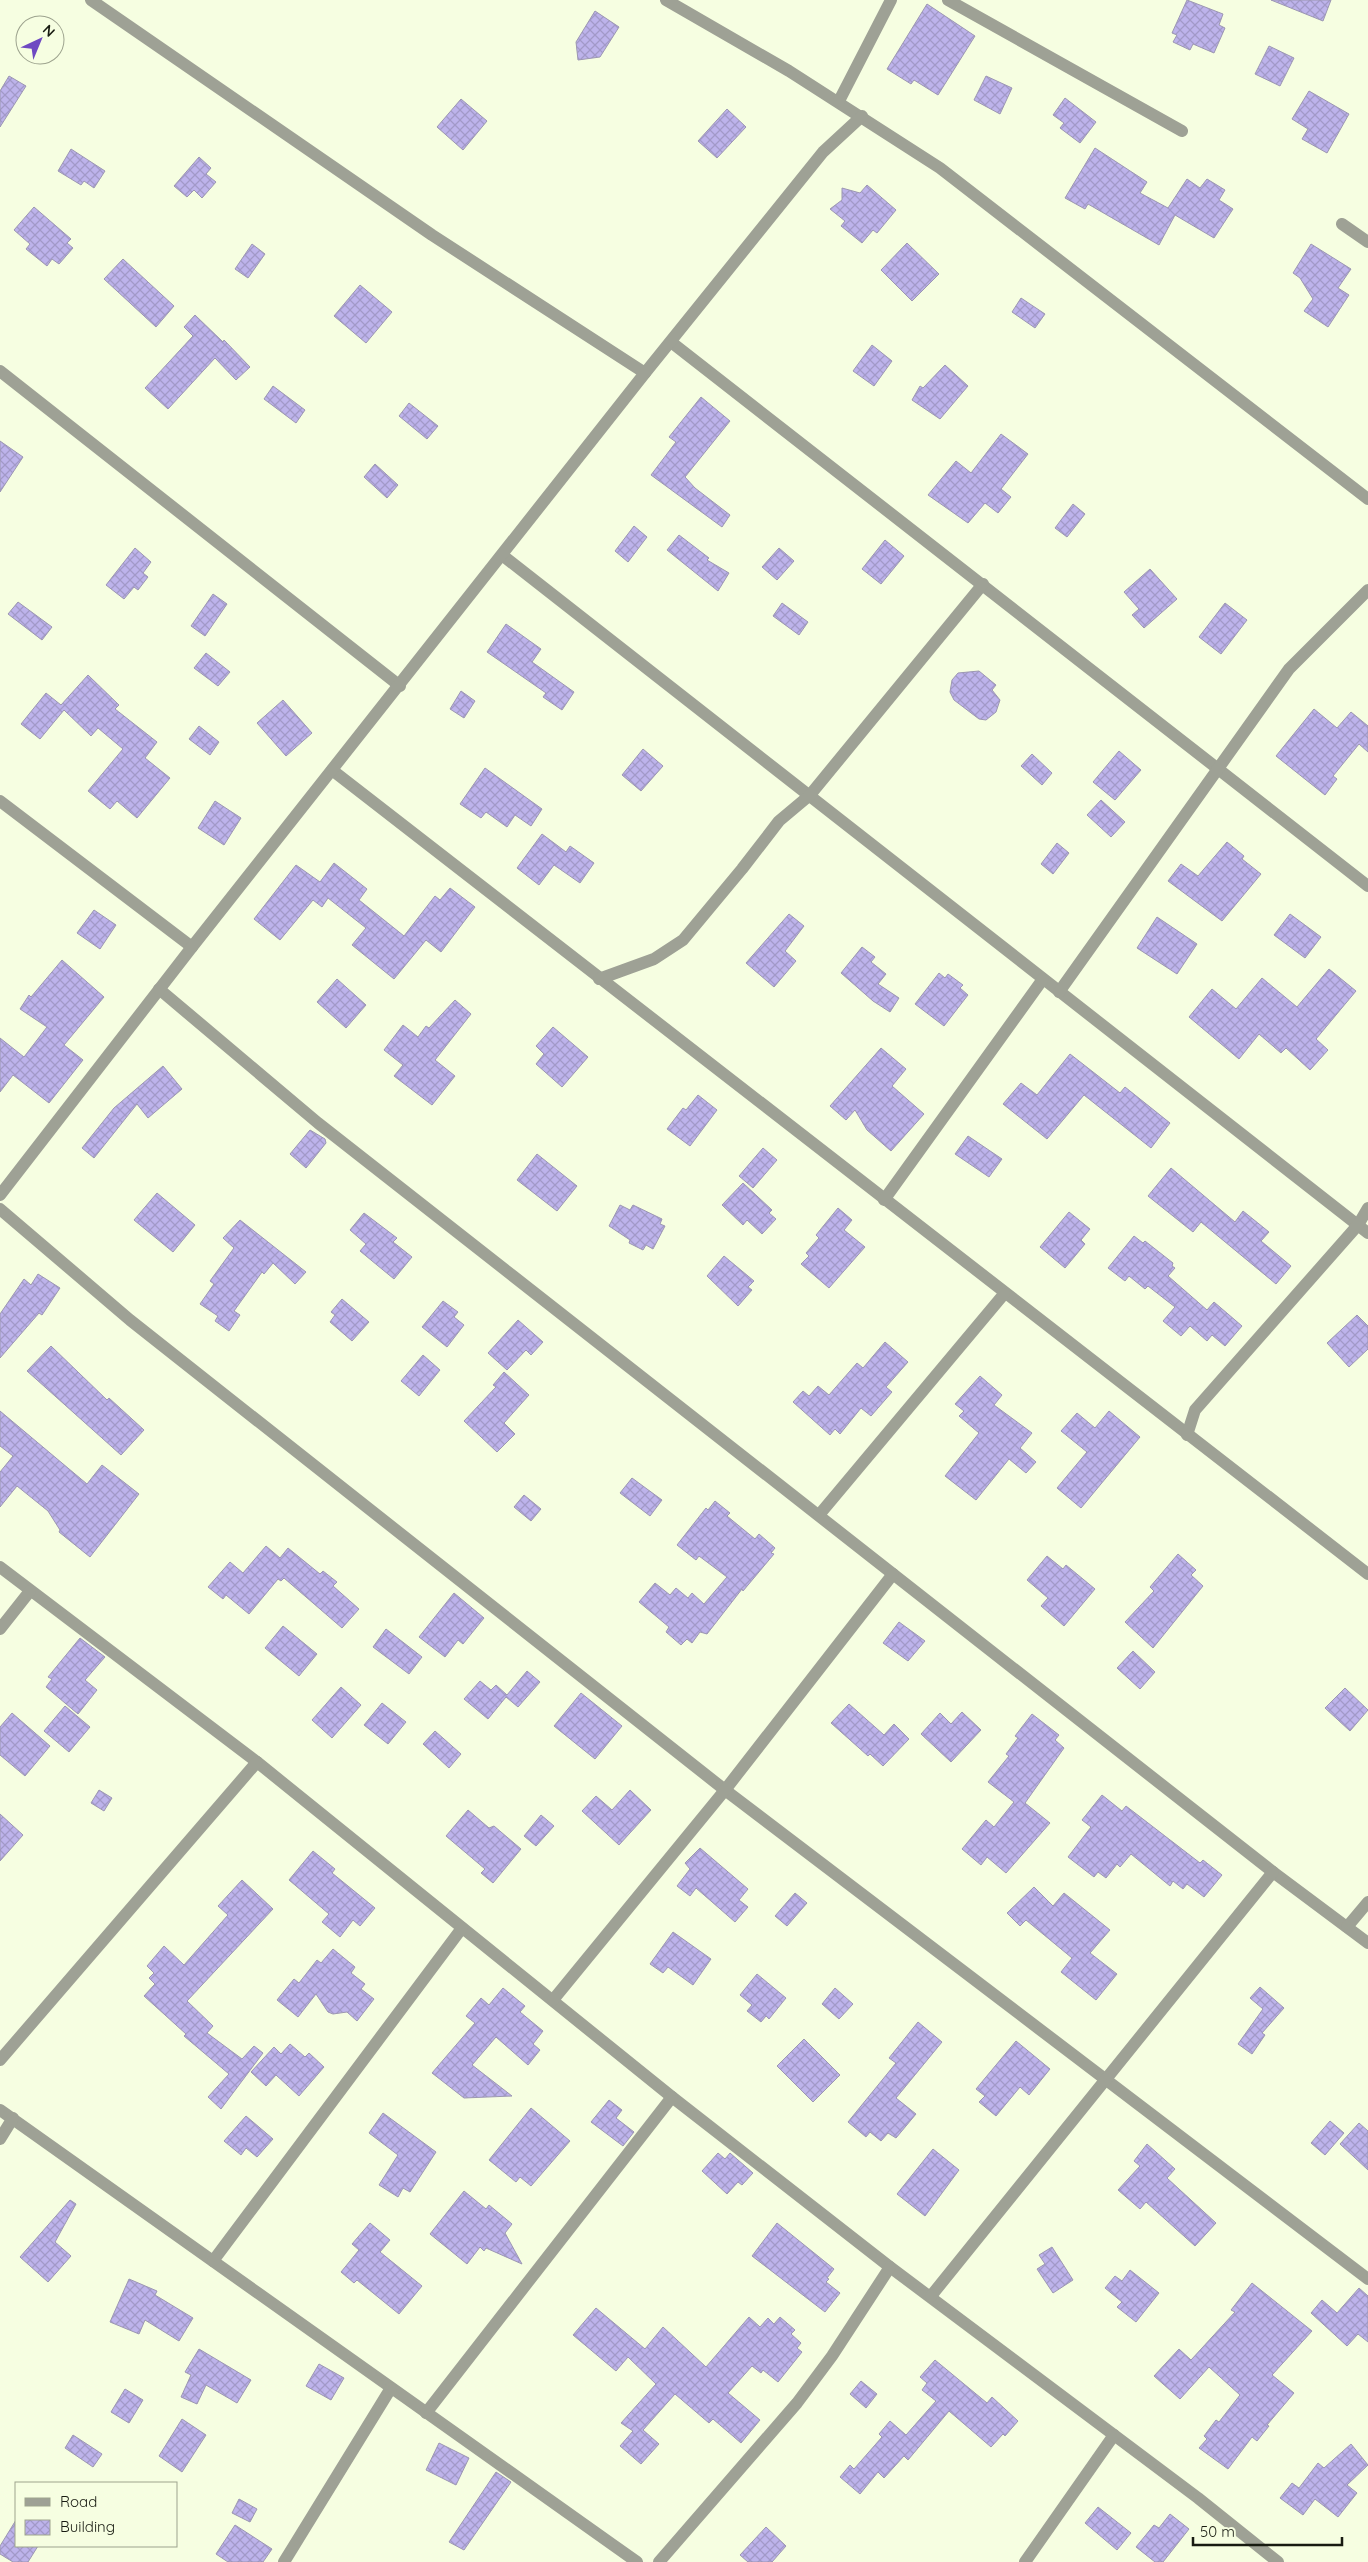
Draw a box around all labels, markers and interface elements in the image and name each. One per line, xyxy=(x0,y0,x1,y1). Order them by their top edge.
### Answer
north arrow xyxy=(15,15,65,65)
text: N xyxy=(39,21,59,41)
legend xyxy=(15,2482,178,2547)
text: Road xyxy=(60,2492,97,2511)
scale bar xyxy=(1193,2514,1342,2546)
text: Building xyxy=(60,2517,115,2536)
text: 50 m xyxy=(1200,2522,1235,2541)

